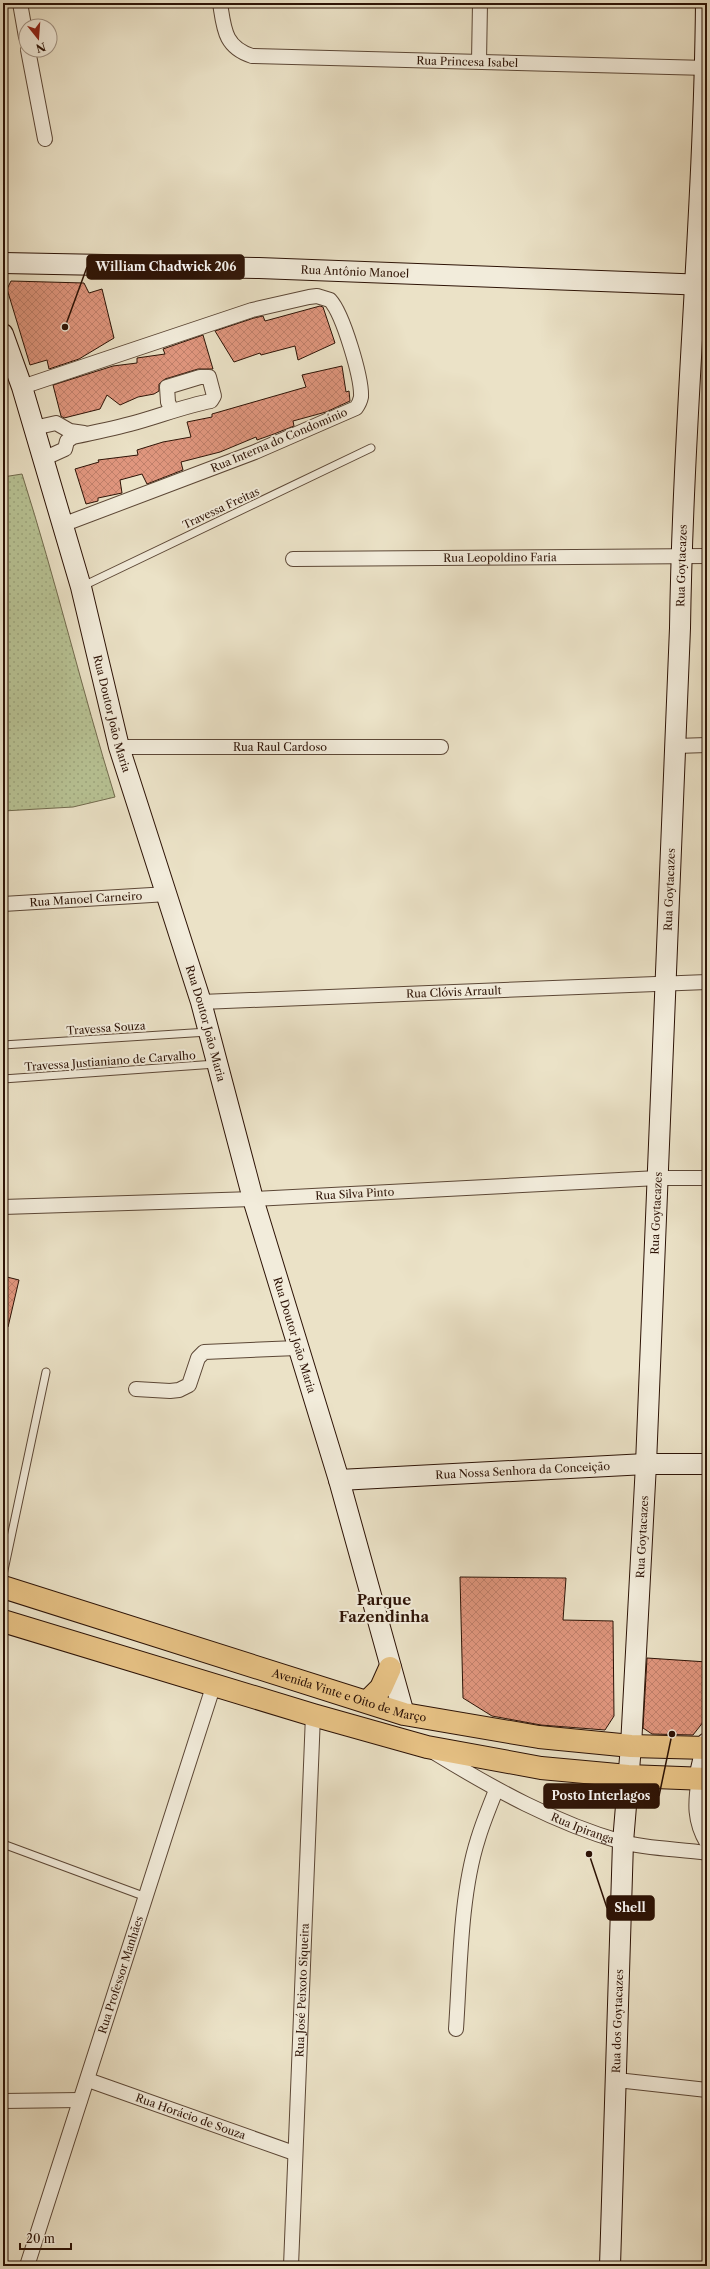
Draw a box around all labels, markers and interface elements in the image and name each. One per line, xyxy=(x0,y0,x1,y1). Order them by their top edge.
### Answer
north arrow xyxy=(18,18,58,58)
text: N xyxy=(34,39,48,56)
street label: Rua Princesa Isabel xyxy=(416,53,519,70)
callout: William Chadwick 206 xyxy=(87,255,244,279)
text: William Chadwick 206 xyxy=(95,259,236,274)
street label: Rua Antônio Manoel xyxy=(300,263,410,281)
street label: Rua Interna do Condomínio xyxy=(209,405,350,475)
street label: Travessa Freitas xyxy=(180,484,262,532)
street label: Rua Goytacazes xyxy=(673,524,690,607)
street label: Rua Leopoldino Faria xyxy=(443,550,557,565)
street label: Rua Doutor João Maria xyxy=(90,653,134,774)
street label: Rua Raul Cardoso xyxy=(233,740,327,754)
street label: Rua Goytacazes xyxy=(661,848,678,931)
street label: Rua Manoel Carneiro xyxy=(29,889,143,909)
street label: Rua Doutor João Maria xyxy=(183,963,229,1083)
street label: Rua Clóvis Arrault xyxy=(406,983,502,1001)
street label: Travessa Souza xyxy=(66,1018,146,1038)
street label: Travessa Justianiano de Carvalho xyxy=(24,1048,196,1074)
street label: Rua Goytacazes xyxy=(648,1171,665,1255)
street label: Rua Silva Pinto xyxy=(315,1185,395,1203)
street label: Rua Doutor João Maria xyxy=(270,1275,319,1395)
street label: Rua Nossa Senhora da Conceição xyxy=(435,1459,611,1482)
street label: Rua Goytacazes xyxy=(633,1495,651,1579)
district label: Parque Fazendinha xyxy=(339,1590,430,1626)
street label: Avenida Vinte e Oito de Março xyxy=(269,1665,428,1725)
callout: Posto Interlagos xyxy=(544,1784,659,1808)
text: Posto Interlagos xyxy=(552,1788,651,1803)
street label: Rua Ipiranga xyxy=(549,1810,616,1846)
callout: Shell xyxy=(607,1896,654,1920)
text: Shell xyxy=(614,1900,646,1915)
street label: Rua Professor Manhães xyxy=(95,1914,146,2035)
street label: Rua José Peixoto Siqueira xyxy=(292,1923,312,2058)
street label: Rua dos Goytacazes xyxy=(609,1969,626,2073)
street label: Rua Horácio de Souza xyxy=(134,2090,248,2142)
scale bar xyxy=(20,2225,71,2251)
text: 20 m xyxy=(26,2231,55,2246)

